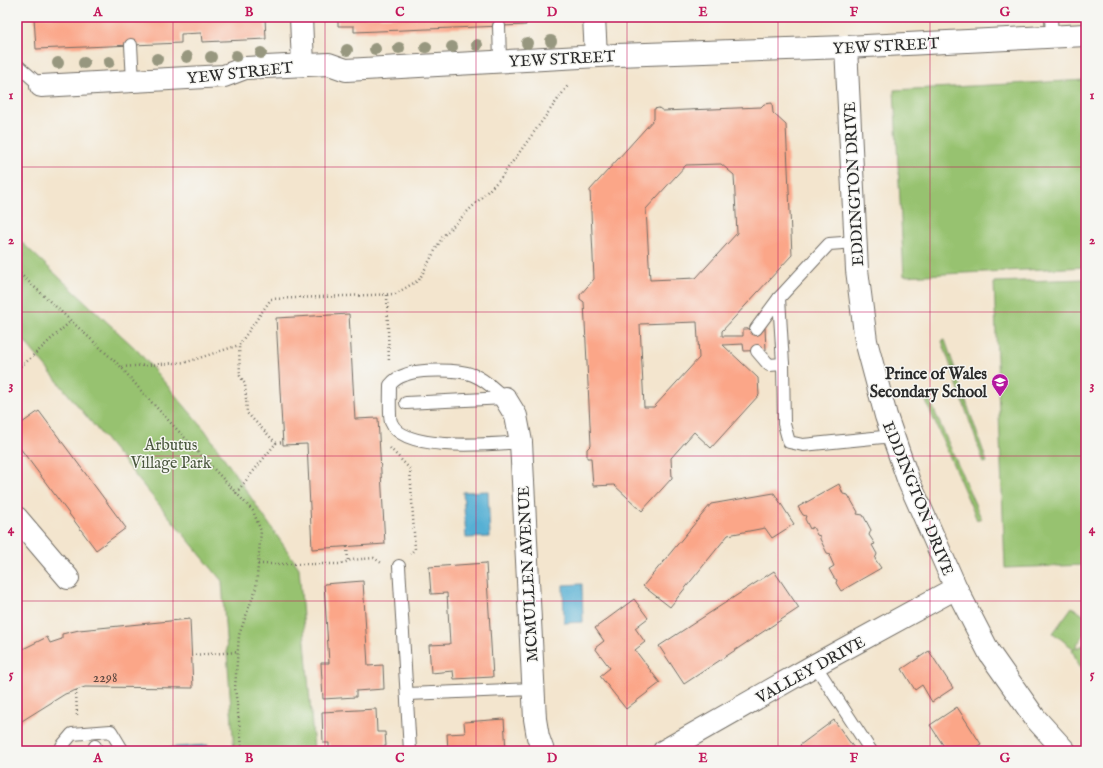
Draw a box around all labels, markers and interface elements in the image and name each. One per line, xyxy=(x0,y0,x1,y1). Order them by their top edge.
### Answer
text: A xyxy=(93,4,104,21)
text: B xyxy=(245,4,254,21)
text: C xyxy=(395,4,405,21)
text: D xyxy=(547,4,558,21)
text: E xyxy=(698,4,708,21)
text: F xyxy=(850,4,859,21)
text: G xyxy=(1000,4,1011,21)
street label: YEW STREET xyxy=(832,34,940,60)
street label: YEW STREET xyxy=(508,47,616,73)
street label: YEW STREET xyxy=(186,58,295,90)
text: 1 xyxy=(9,87,14,104)
text: 1 xyxy=(1090,87,1095,104)
street label: EDDINGTON DRIVE xyxy=(841,101,869,267)
text: 2 xyxy=(8,232,14,249)
text: 2 xyxy=(1089,232,1095,249)
place label: Prince of Wales Secondary School xyxy=(870,365,988,403)
school or university icon: Prince of Wales Secondary School xyxy=(990,372,1010,397)
text: 3 xyxy=(9,377,14,394)
text: 3 xyxy=(1090,377,1095,394)
street label: EDDINGTON DRIVE xyxy=(877,419,957,579)
park label: Arbutus Village Park xyxy=(130,436,212,474)
street label: MCMULLEN AVENUE xyxy=(514,485,544,662)
text: 4 xyxy=(8,521,15,538)
text: 4 xyxy=(1089,521,1096,538)
street label: VALLEY DRIVE xyxy=(752,633,869,709)
text: 5 xyxy=(9,666,14,683)
text: 5 xyxy=(1090,666,1095,683)
house number: 2298 xyxy=(93,669,117,687)
text: A xyxy=(93,750,104,767)
text: B xyxy=(245,750,254,767)
text: C xyxy=(395,750,405,767)
text: D xyxy=(547,750,558,767)
text: E xyxy=(698,750,708,767)
text: F xyxy=(850,750,859,767)
text: G xyxy=(1000,750,1011,767)

